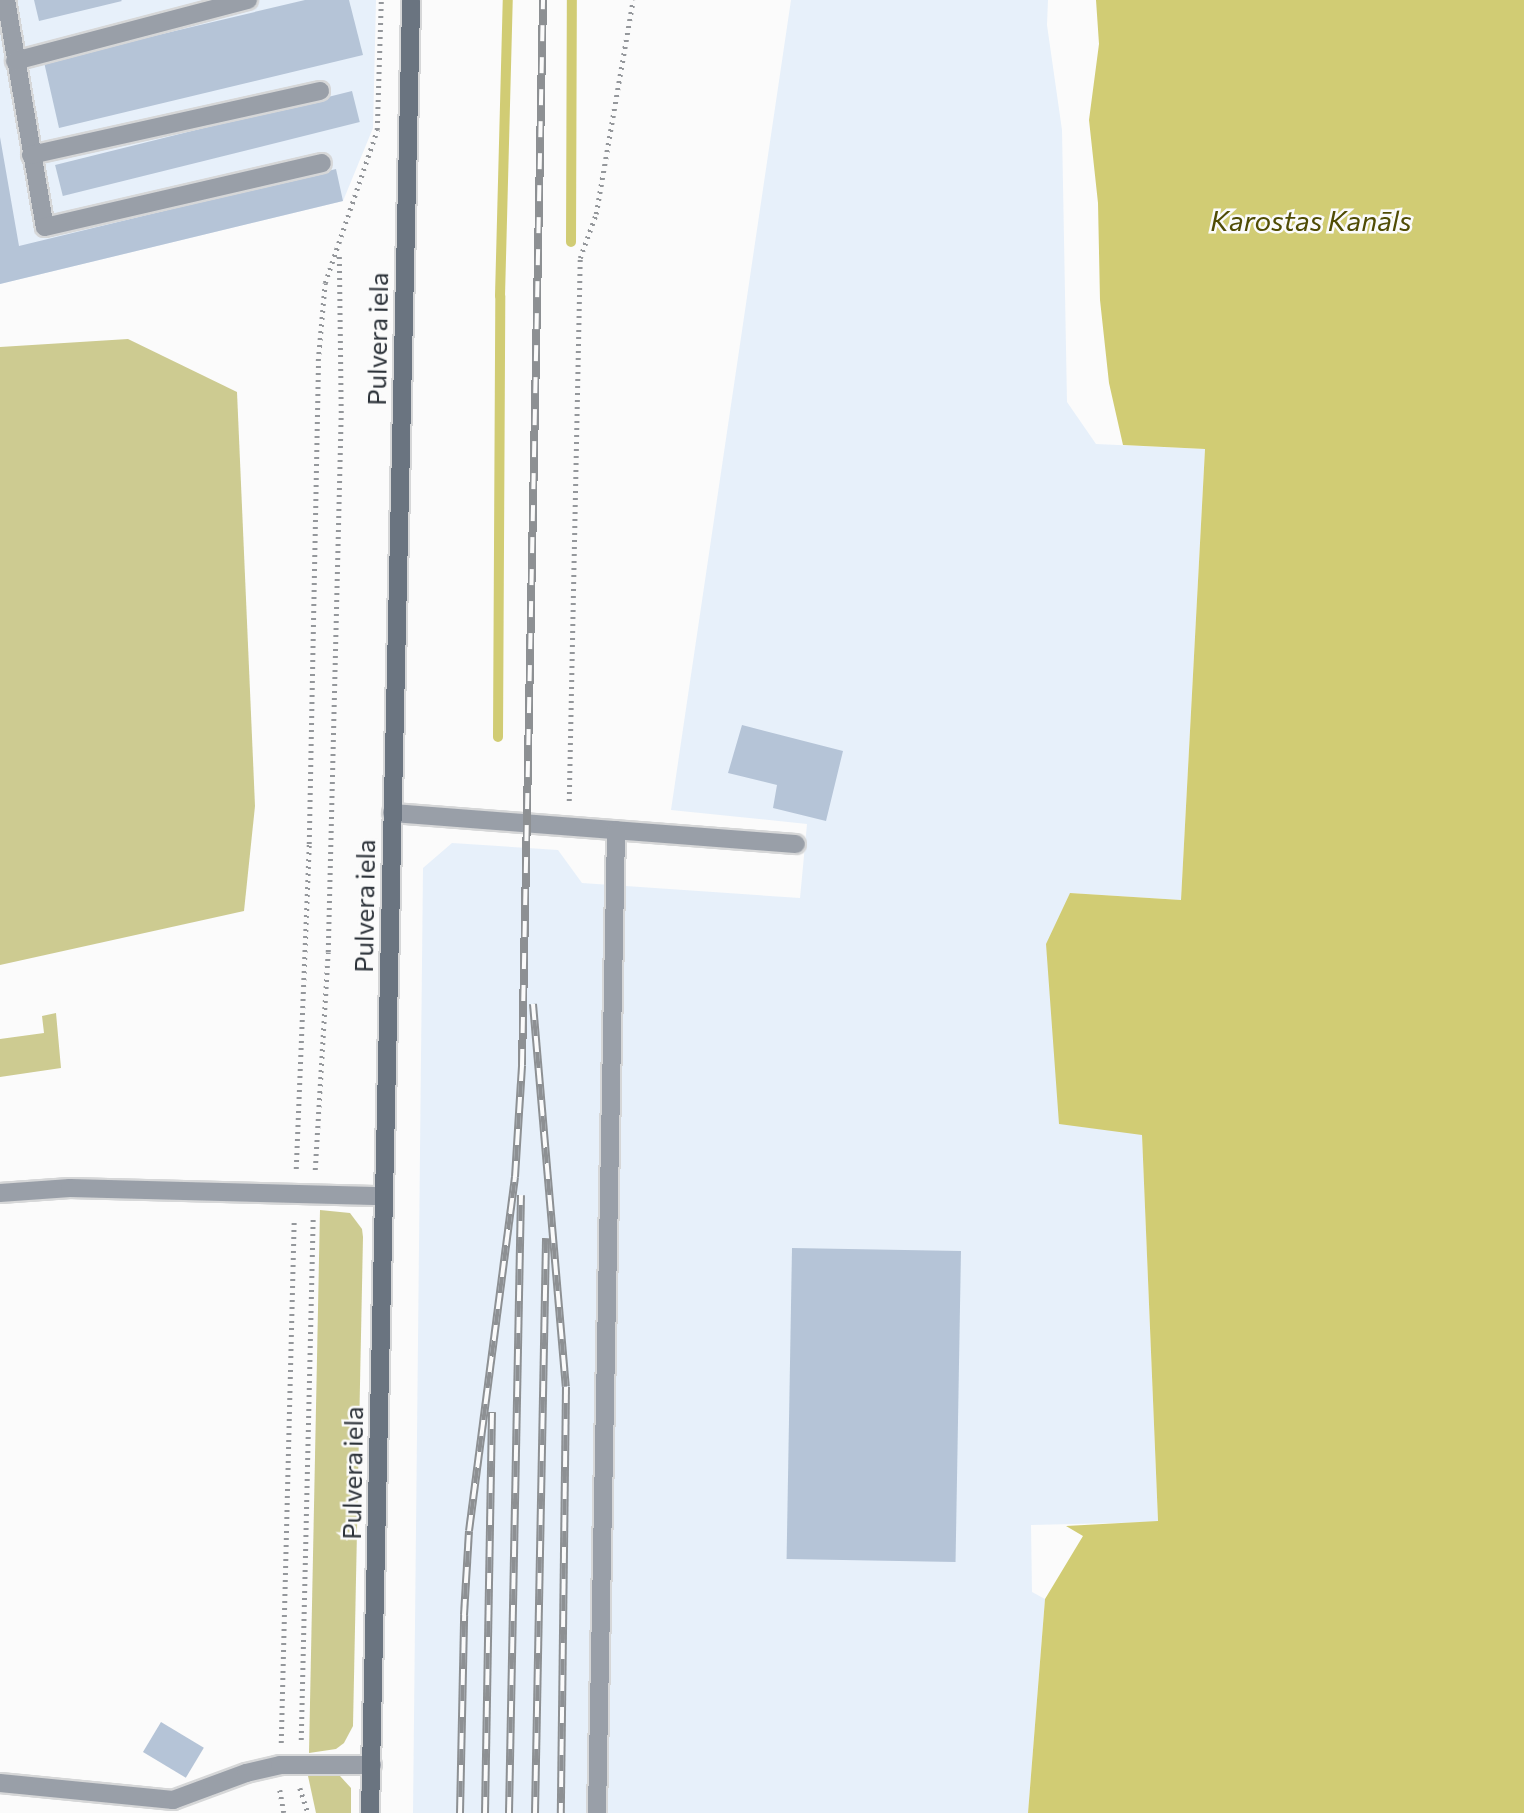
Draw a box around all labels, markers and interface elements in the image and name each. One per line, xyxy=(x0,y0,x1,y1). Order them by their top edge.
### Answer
water label: Karostas Kanāls xyxy=(1210,203,1412,237)
street label: Pulvera iela xyxy=(360,272,394,406)
street label: Pulvera iela xyxy=(347,839,381,973)
street label: Pulvera iela xyxy=(335,1406,369,1540)

